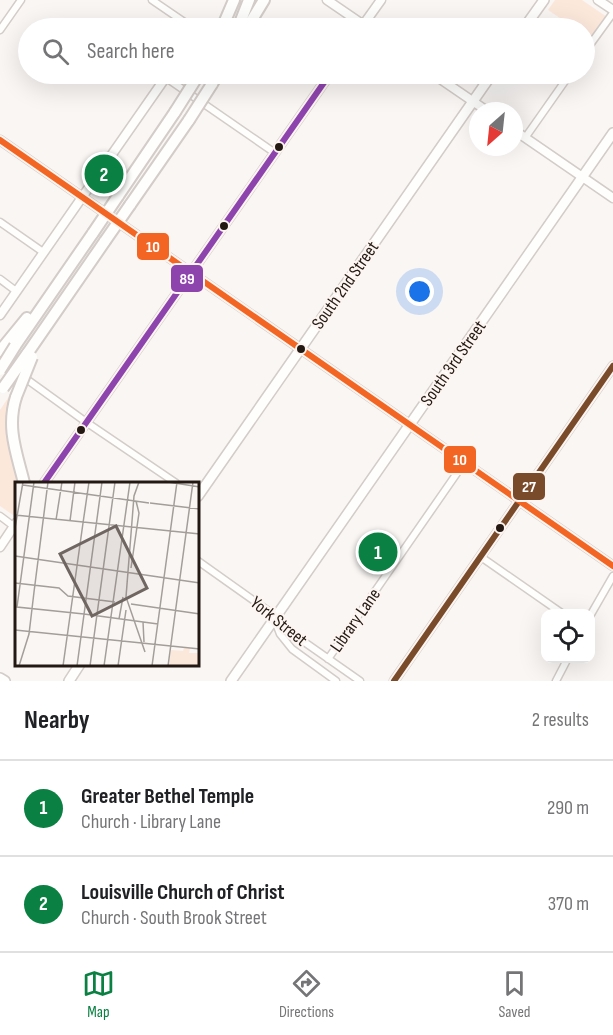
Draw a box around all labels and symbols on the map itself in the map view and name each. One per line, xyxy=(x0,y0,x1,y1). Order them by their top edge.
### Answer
north arrow xyxy=(469,102,523,156)
unlabelled marker xyxy=(273,141,285,153)
pin: 2 xyxy=(84,152,124,196)
unlabelled marker xyxy=(218,220,230,232)
line badge: 10 xyxy=(136,232,170,261)
street label: South 2nd Street xyxy=(307,237,384,333)
text: 10 xyxy=(146,238,160,257)
line badge: 89 xyxy=(170,264,204,293)
text: 89 xyxy=(179,270,195,289)
your location xyxy=(405,277,434,306)
street label: South 3rd Street xyxy=(416,316,491,410)
unlabelled marker xyxy=(295,343,307,355)
unlabelled marker xyxy=(75,424,87,436)
line badge: 10 xyxy=(443,445,477,474)
text: 10 xyxy=(453,451,467,470)
line badge: 27 xyxy=(512,472,546,501)
text: 27 xyxy=(522,478,536,497)
inset map xyxy=(15,482,200,666)
unlabelled marker xyxy=(494,522,506,534)
pin: 1 xyxy=(358,530,398,574)
street label: Library Lane xyxy=(326,584,385,656)
street label: York Street xyxy=(246,592,312,651)

